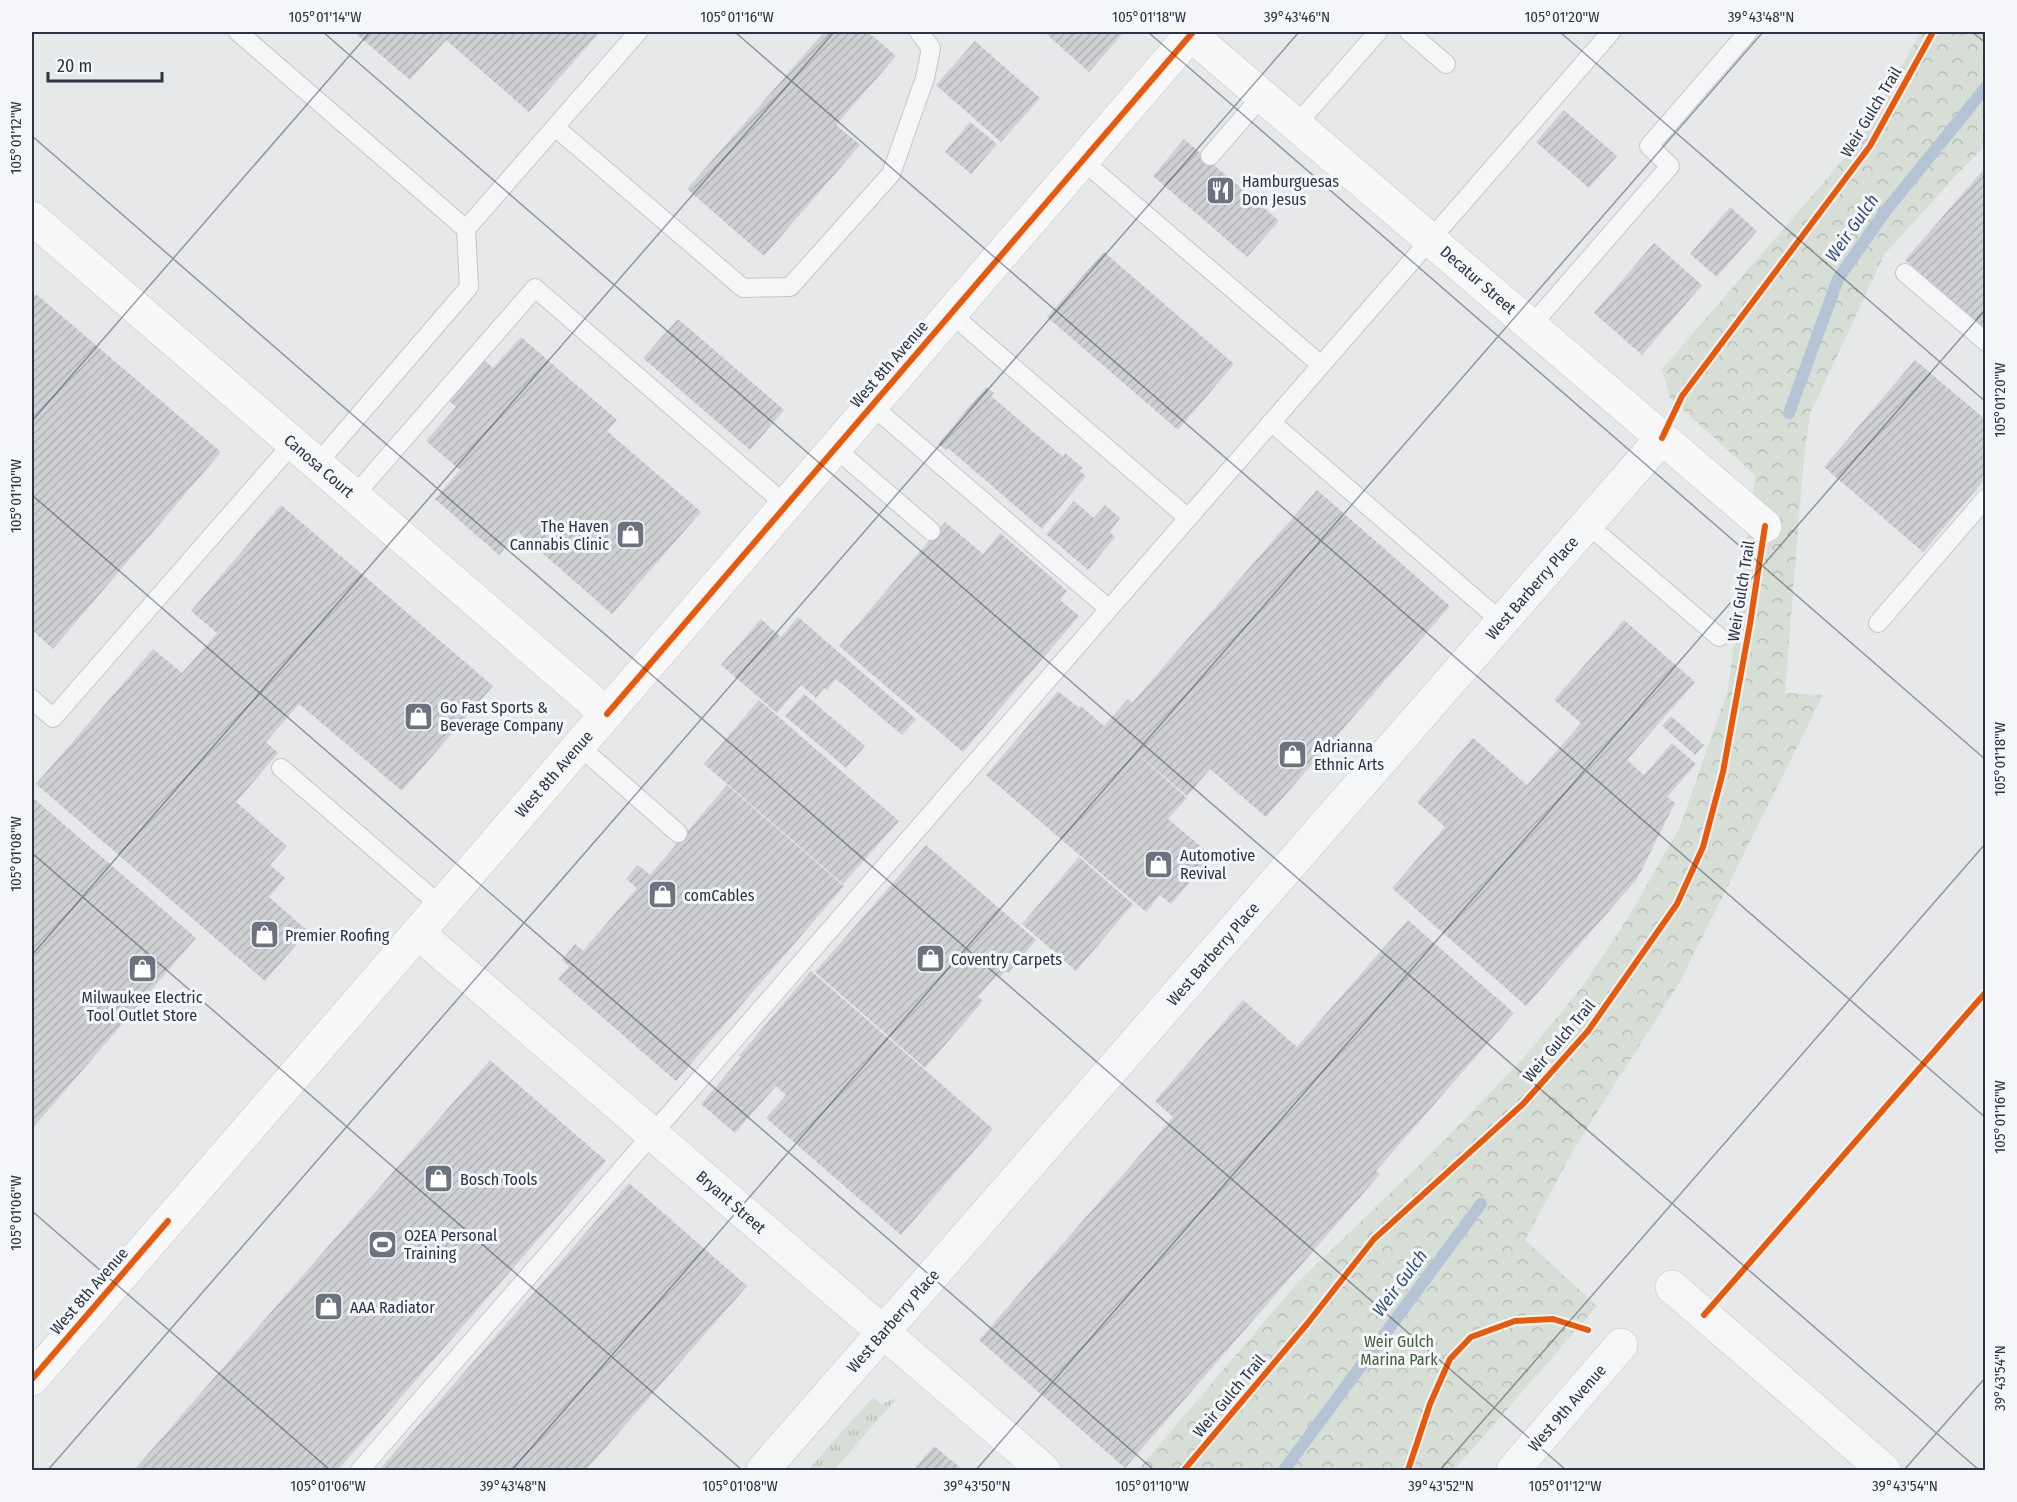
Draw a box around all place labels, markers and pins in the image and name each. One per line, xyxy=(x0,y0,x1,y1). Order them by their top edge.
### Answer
place label: Hamburguesas Don Jesus xyxy=(1242,172,1339,209)
restaurant icon: Hamburguesas Don Jesus xyxy=(1205,174,1237,206)
place label: The Haven Cannabis Clinic xyxy=(510,517,609,554)
shop icon: The Haven Cannabis Clinic xyxy=(614,519,646,551)
place label: Go Fast Sports & Beverage Company xyxy=(440,698,564,735)
shop icon: Go Fast Sports & Beverage Company xyxy=(403,700,435,732)
place label: Adrianna Ethnic Arts xyxy=(1314,737,1384,774)
shop icon: Adrianna Ethnic Arts xyxy=(1277,739,1309,771)
place label: Automotive Revival xyxy=(1180,846,1255,883)
shop icon: Automotive Revival xyxy=(1143,848,1175,880)
shop icon: comCables xyxy=(647,879,679,911)
place label: comCables xyxy=(684,886,755,905)
shop icon: Premier Roofing xyxy=(248,919,280,951)
place label: Premier Roofing xyxy=(285,926,390,945)
shop icon: Coventry Carpets xyxy=(914,943,946,975)
place label: Coventry Carpets xyxy=(951,950,1062,969)
shop icon: Milwaukee Electric Tool Outlet Store xyxy=(126,953,158,985)
place label: Milwaukee Electric Tool Outlet Store xyxy=(82,988,203,1025)
shop icon: Bosch Tools xyxy=(423,1163,455,1195)
place label: Bosch Tools xyxy=(460,1170,538,1189)
place label: O2EA Personal Training xyxy=(404,1226,497,1263)
sports icon: O2EA Personal Training xyxy=(367,1228,399,1260)
shop icon: AAA Radiator xyxy=(313,1291,345,1323)
place label: AAA Radiator xyxy=(350,1298,435,1317)

